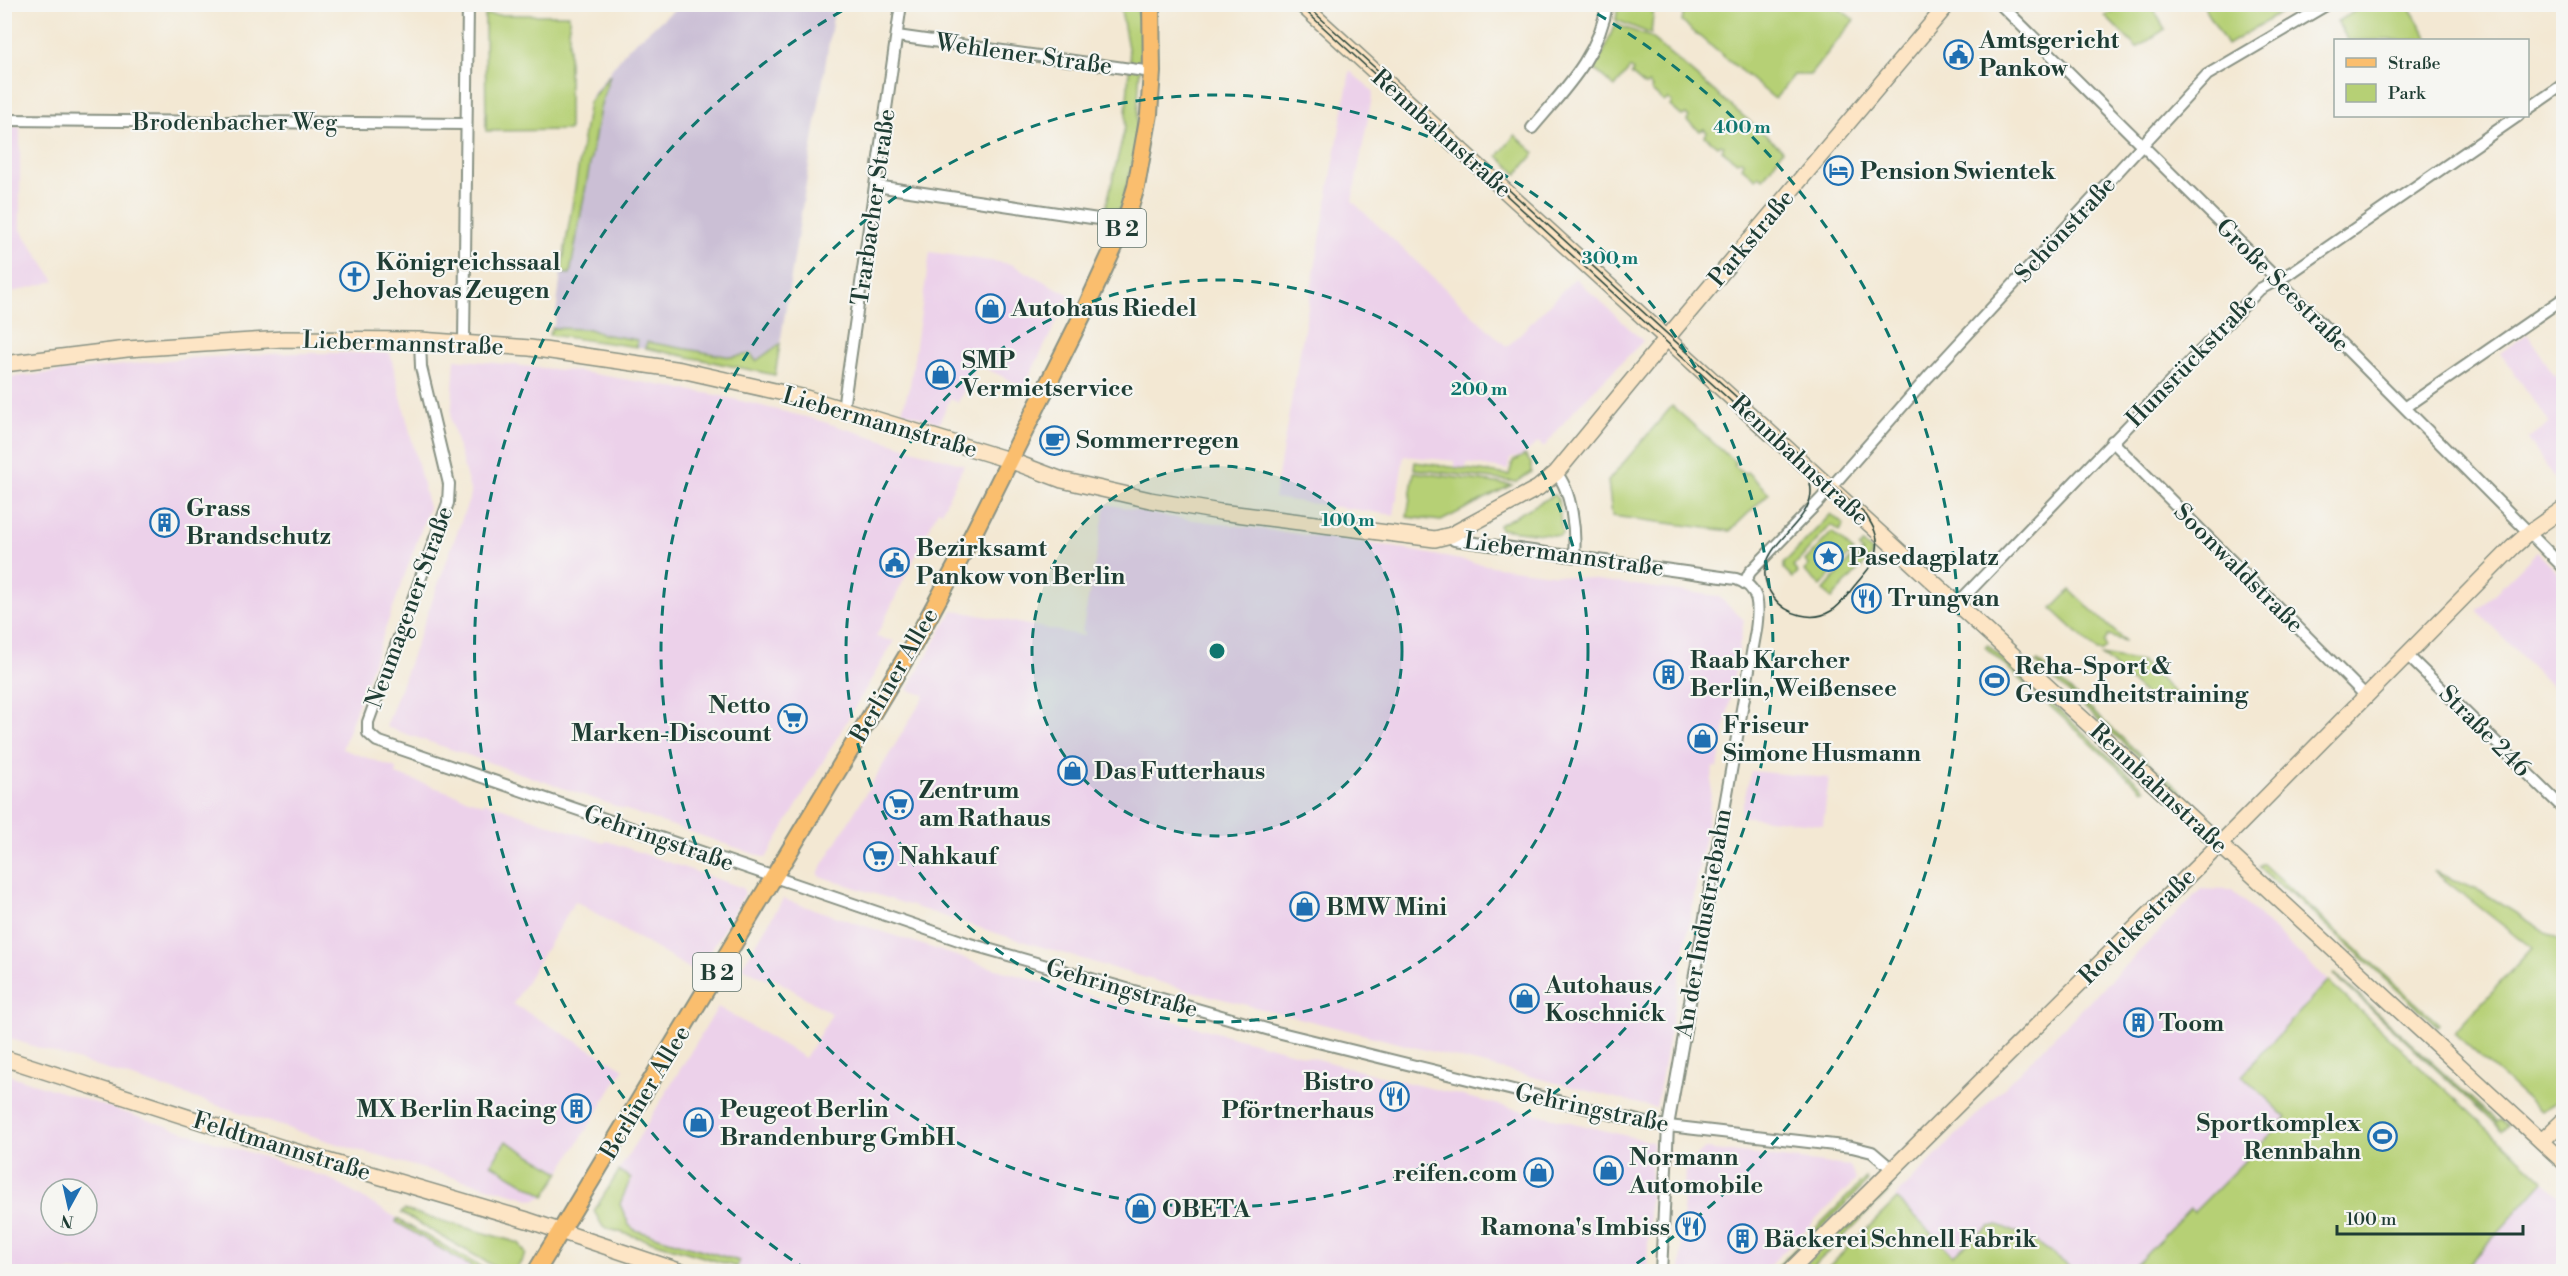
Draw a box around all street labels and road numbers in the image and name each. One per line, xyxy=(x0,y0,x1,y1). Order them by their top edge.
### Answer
street label: Wehlener Straße xyxy=(933,28,1114,82)
street label: Rennbahnstraße xyxy=(1365,63,1518,205)
street label: Trarbacher Straße xyxy=(845,107,903,307)
street label: Brodenbacher Weg xyxy=(132,108,338,138)
street label: Schönstraße xyxy=(2009,170,2123,289)
street label: Parkstraße xyxy=(1702,184,1801,294)
road number: B 2 xyxy=(1098,209,1146,247)
street label: Große Seestraße xyxy=(2209,213,2355,359)
street label: Hunsrückstraße xyxy=(2120,287,2263,434)
street label: Liebermannstraße xyxy=(302,325,504,363)
street label: Liebermannstraße xyxy=(779,381,981,465)
street label: Rennbahnstraße xyxy=(1724,389,1875,533)
street label: Soonwaldstraße xyxy=(2167,497,2310,640)
street label: Neumagener Straße xyxy=(359,502,460,712)
street label: Liebermannstraße xyxy=(1462,526,1666,584)
street label: Berliner Allee xyxy=(844,603,946,749)
street label: Straße 246 xyxy=(2432,679,2537,784)
street label: Rennbahnstraße xyxy=(2083,717,2234,861)
street label: Gehringstraße xyxy=(580,799,738,879)
street label: An der Industriebahn xyxy=(1669,806,1739,1041)
street label: Roelckestraße xyxy=(2073,862,2202,991)
road number: B 2 xyxy=(693,953,741,991)
street label: Gehringstraße xyxy=(1042,953,1201,1025)
street label: Berliner Allee xyxy=(594,1020,698,1166)
street label: Gehringstraße xyxy=(1512,1078,1672,1140)
street label: Feldtmannstraße xyxy=(189,1106,374,1188)

